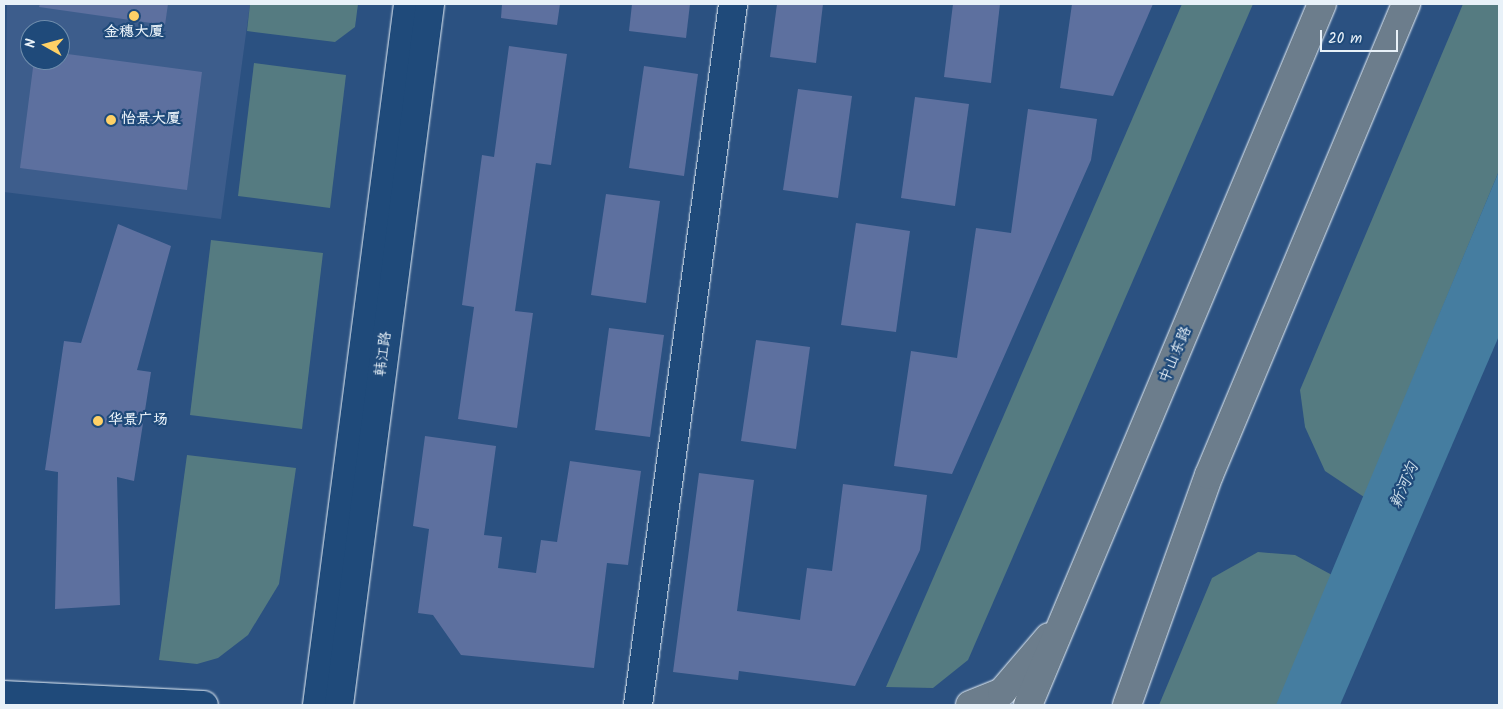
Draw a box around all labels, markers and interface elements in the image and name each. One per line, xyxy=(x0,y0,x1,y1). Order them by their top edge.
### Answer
marker: 金穗大厦 xyxy=(128,10,140,22)
north arrow xyxy=(20,20,70,70)
scale bar xyxy=(1323,20,1400,52)
place label: 金穗大厦 xyxy=(104,24,164,42)
text: 20 m xyxy=(1328,27,1362,51)
text: N xyxy=(20,38,43,49)
place label: 怡景大厦 xyxy=(121,111,181,129)
marker: 怡景大厦 xyxy=(105,114,117,126)
street label: 中山东路 xyxy=(1156,324,1196,386)
street label: 韩江路 xyxy=(372,331,396,377)
place label: 华景广场 xyxy=(108,412,168,430)
marker: 华景广场 xyxy=(92,415,104,427)
water label: 新河沟 xyxy=(1387,460,1423,512)

